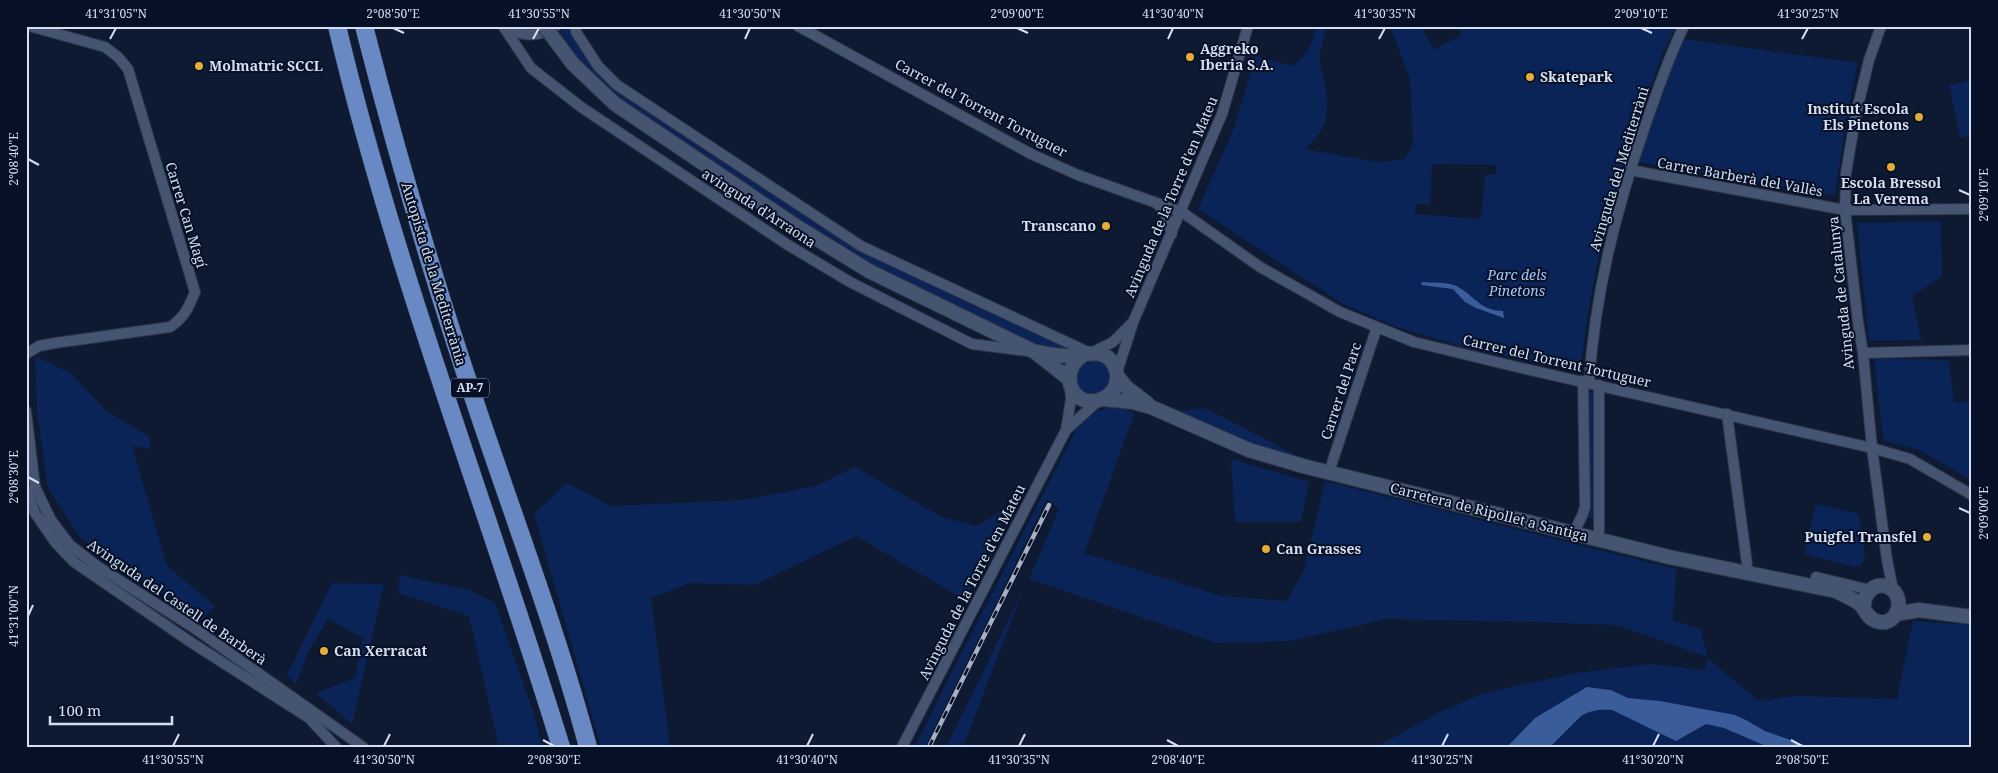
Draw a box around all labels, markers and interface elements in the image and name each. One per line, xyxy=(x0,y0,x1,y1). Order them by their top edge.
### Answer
text: 41°31'05"N xyxy=(85,5,147,22)
text: 2°08'50"E xyxy=(366,5,420,22)
text: 41°30'55"N xyxy=(508,5,570,22)
text: 41°30'50"N xyxy=(719,5,781,22)
text: 2°09'00"E xyxy=(990,5,1044,22)
text: 41°30'40"N xyxy=(1142,5,1204,22)
text: 41°30'35"N xyxy=(1354,5,1416,22)
text: 2°09'10"E xyxy=(1614,5,1668,22)
text: 41°30'25"N xyxy=(1777,5,1839,22)
place label: Aggreko Iberia S.A. xyxy=(1200,39,1274,74)
marker: Aggreko Iberia S.A. xyxy=(1184,51,1196,63)
street label: Carrer del Torrent Tortuguer xyxy=(892,54,1071,161)
place label: Molmatric SCCL xyxy=(209,56,323,75)
marker: Molmatric SCCL xyxy=(193,60,205,72)
place label: Skatepark xyxy=(1540,67,1613,86)
marker: Skatepark xyxy=(1524,71,1536,83)
street label: Avinguda del Mediterràni xyxy=(1584,83,1653,254)
street label: Avinguda de la Torre d'en Mateu xyxy=(1119,93,1222,300)
place label: Institut Escola Els Pinetons xyxy=(1807,99,1909,134)
marker: Institut Escola Els Pinetons xyxy=(1913,111,1925,123)
text: 2°08'40"E xyxy=(5,132,22,186)
street label: Carrer Barberà del Vallès xyxy=(1656,153,1824,200)
street label: Carrer Can Magí xyxy=(161,160,212,271)
marker: Escola Bressol La Verema xyxy=(1885,161,1897,173)
street label: avinguda d'Arraona xyxy=(699,164,820,252)
text: 2°09'10"E xyxy=(1975,168,1992,222)
place label: Escola Bressol La Verema xyxy=(1841,173,1941,208)
street label: Autopista de la Mediterrània xyxy=(397,180,472,368)
street label: Avinguda de Catalunya xyxy=(1823,215,1858,371)
place label: Transcano xyxy=(1022,216,1096,235)
marker: Transcano xyxy=(1100,220,1112,232)
park label: Parc dels Pinetons xyxy=(1486,265,1547,300)
street label: Carrer del Torrent Tortuguer xyxy=(1461,330,1653,392)
street label: Carrer del Parc xyxy=(1316,340,1365,442)
road number: AP-7 xyxy=(451,378,489,398)
text: 2°08'30"E xyxy=(5,450,22,504)
street label: Carretera de Ripollet a Santiga xyxy=(1388,478,1590,545)
street label: Avinguda de la Torre d'en Mateu xyxy=(914,481,1029,683)
text: 2°09'00"E xyxy=(1975,486,1992,540)
place label: Puigfel Transfel xyxy=(1804,527,1917,546)
marker: Puigfel Transfel xyxy=(1921,531,1933,543)
street label: Avinguda del Castell de Barberà xyxy=(84,534,271,669)
place label: Can Grasses xyxy=(1276,539,1361,558)
marker: Can Grasses xyxy=(1260,543,1272,555)
text: 41°31'00"N xyxy=(5,585,22,647)
place label: Can Xerracat xyxy=(334,641,428,660)
marker: Can Xerracat xyxy=(318,645,330,657)
scale bar xyxy=(50,693,172,725)
text: 100 m xyxy=(58,700,101,720)
text: 41°30'55"N xyxy=(142,751,204,768)
text: 41°30'50"N xyxy=(353,751,415,768)
text: 2°08'30"E xyxy=(527,751,581,768)
text: 41°30'40"N xyxy=(776,751,838,768)
text: 41°30'35"N xyxy=(988,751,1050,768)
text: 2°08'40"E xyxy=(1151,751,1205,768)
text: 41°30'25"N xyxy=(1411,751,1473,768)
text: 41°30'20"N xyxy=(1622,751,1684,768)
text: 2°08'50"E xyxy=(1775,751,1829,768)

